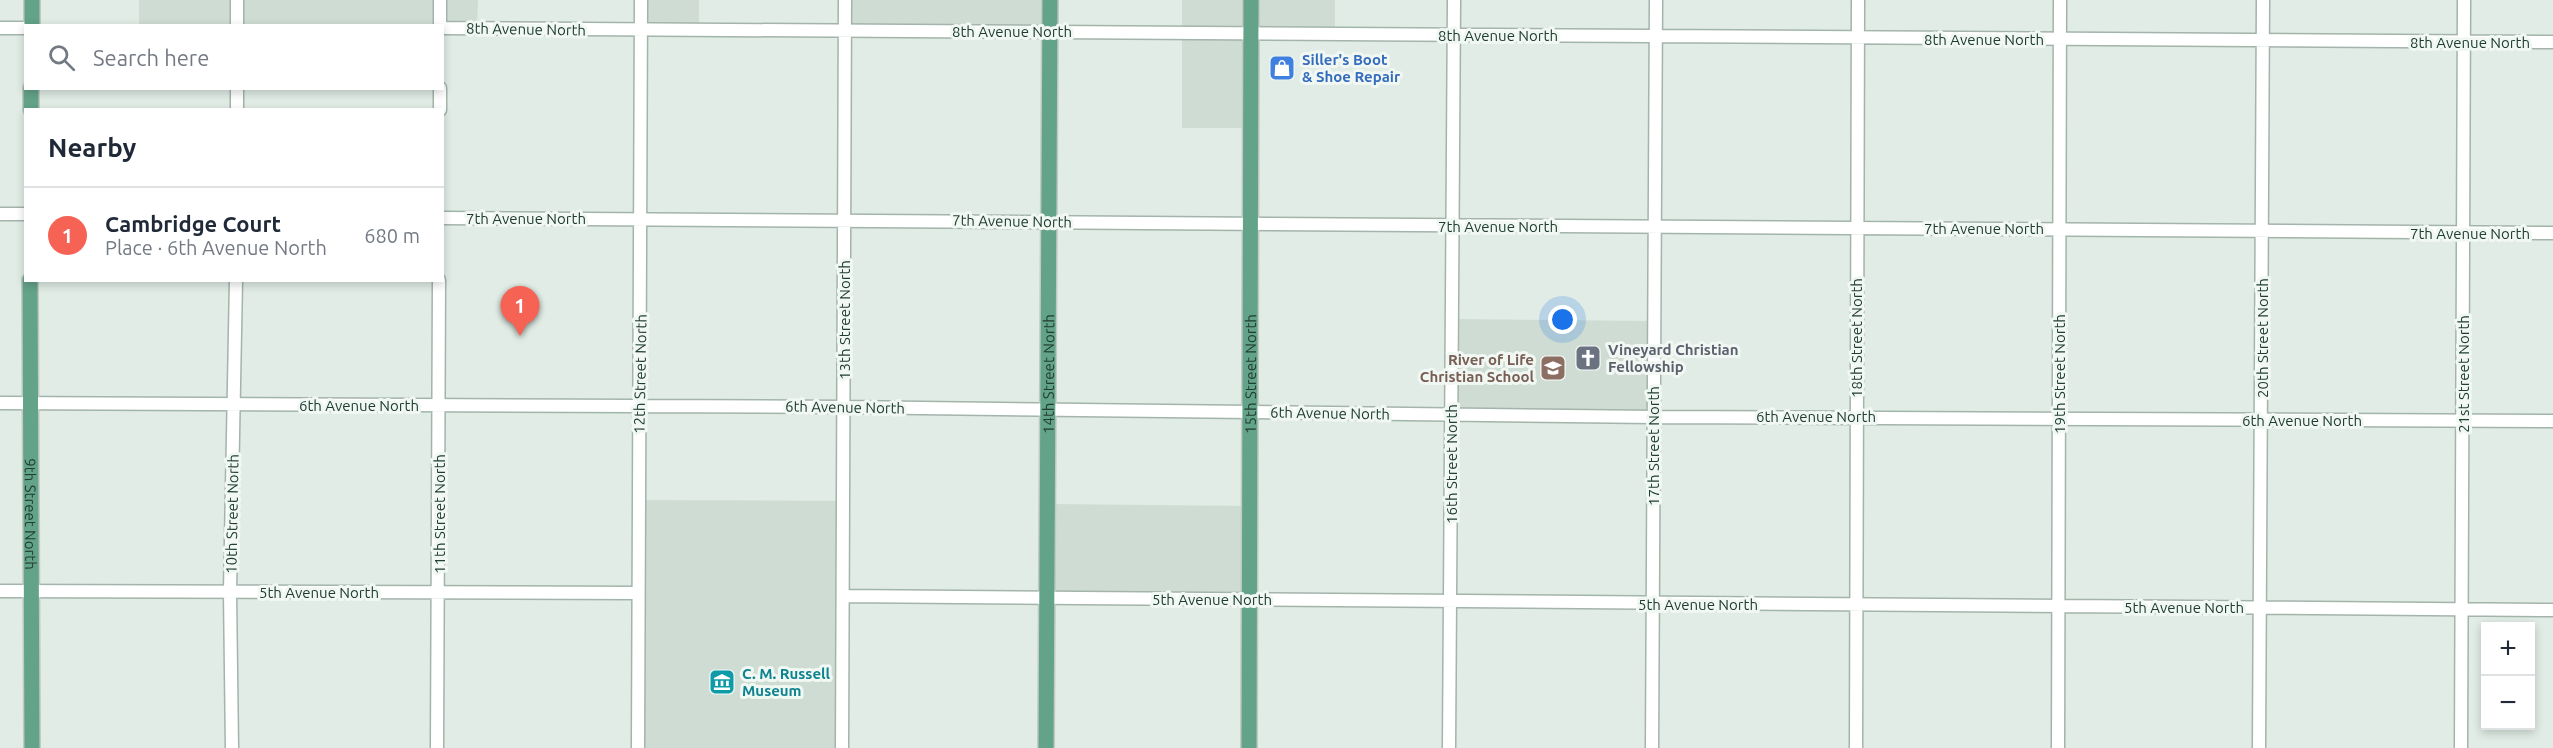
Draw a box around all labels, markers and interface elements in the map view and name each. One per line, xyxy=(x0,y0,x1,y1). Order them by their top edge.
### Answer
street label: 8th Avenue North xyxy=(466,19,586,39)
street label: 8th Avenue North xyxy=(952,23,1072,40)
search box xyxy=(24,24,444,90)
street label: 8th Avenue North xyxy=(1438,27,1558,44)
street label: 8th Avenue North xyxy=(1924,31,2044,48)
street label: 8th Avenue North xyxy=(2410,34,2530,51)
icon: search xyxy=(45,41,78,74)
text: Search here xyxy=(93,45,209,70)
place label: Siller's Boot & Shoe Repair xyxy=(1302,51,1401,85)
shop icon: Siller's Boot & Shoe Repair xyxy=(1267,53,1297,83)
text: Nearby xyxy=(48,133,136,162)
street label: 7th Avenue North xyxy=(466,210,586,227)
text: Cambridge Court xyxy=(105,211,281,236)
street label: 7th Avenue North xyxy=(952,211,1072,231)
street label: 7th Avenue North xyxy=(1438,218,1558,235)
street label: 7th Avenue North xyxy=(1924,220,2044,237)
text: 1 xyxy=(62,224,73,247)
text: 680 m xyxy=(364,224,420,247)
street label: 7th Avenue North xyxy=(2410,225,2530,242)
text: Place · 6th Avenue North xyxy=(105,236,327,259)
street label: 13th Street North xyxy=(836,260,853,380)
street label: 18th Street North xyxy=(1848,278,1865,398)
street label: 20th Street North xyxy=(2254,278,2271,398)
pin: 1 xyxy=(500,286,540,336)
your location xyxy=(1548,305,1577,334)
street label: 12th Street North xyxy=(630,314,650,434)
street label: 14th Street North xyxy=(1039,314,1057,434)
street label: 15th Street North xyxy=(1241,314,1259,434)
street label: 19th Street North xyxy=(2051,314,2068,434)
street label: 21st Street North xyxy=(2455,315,2472,433)
place label: Vineyard Christian Fellowship xyxy=(1608,341,1739,375)
church icon: Vineyard Christian Fellowship xyxy=(1573,343,1603,373)
place label: River of Life Christian School xyxy=(1420,351,1534,385)
school or university icon: River of Life Christian School xyxy=(1538,353,1568,383)
street label: 17th Street North xyxy=(1645,386,1662,506)
street label: 6th Avenue North xyxy=(299,397,419,414)
street label: 6th Avenue North xyxy=(785,397,905,417)
street label: 6th Avenue North xyxy=(1270,403,1390,423)
street label: 16th Street North xyxy=(1443,404,1460,524)
street label: 6th Avenue North xyxy=(1756,408,1876,425)
street label: 6th Avenue North xyxy=(2242,412,2362,429)
street label: 10th Street North xyxy=(222,454,242,574)
street label: 11th Street North xyxy=(431,454,448,574)
street label: 9th Street North xyxy=(22,458,40,570)
street label: 5th Avenue North xyxy=(259,584,379,601)
street label: 5th Avenue North xyxy=(1152,591,1272,608)
street label: 5th Avenue North xyxy=(1638,596,1758,613)
street label: 5th Avenue North xyxy=(2124,599,2244,616)
map controls xyxy=(2481,622,2535,730)
button: + xyxy=(2481,622,2535,676)
place label: C. M. Russell Museum xyxy=(742,665,831,699)
museum icon: C. M. Russell Museum xyxy=(707,667,737,697)
button: − xyxy=(2481,676,2535,730)

